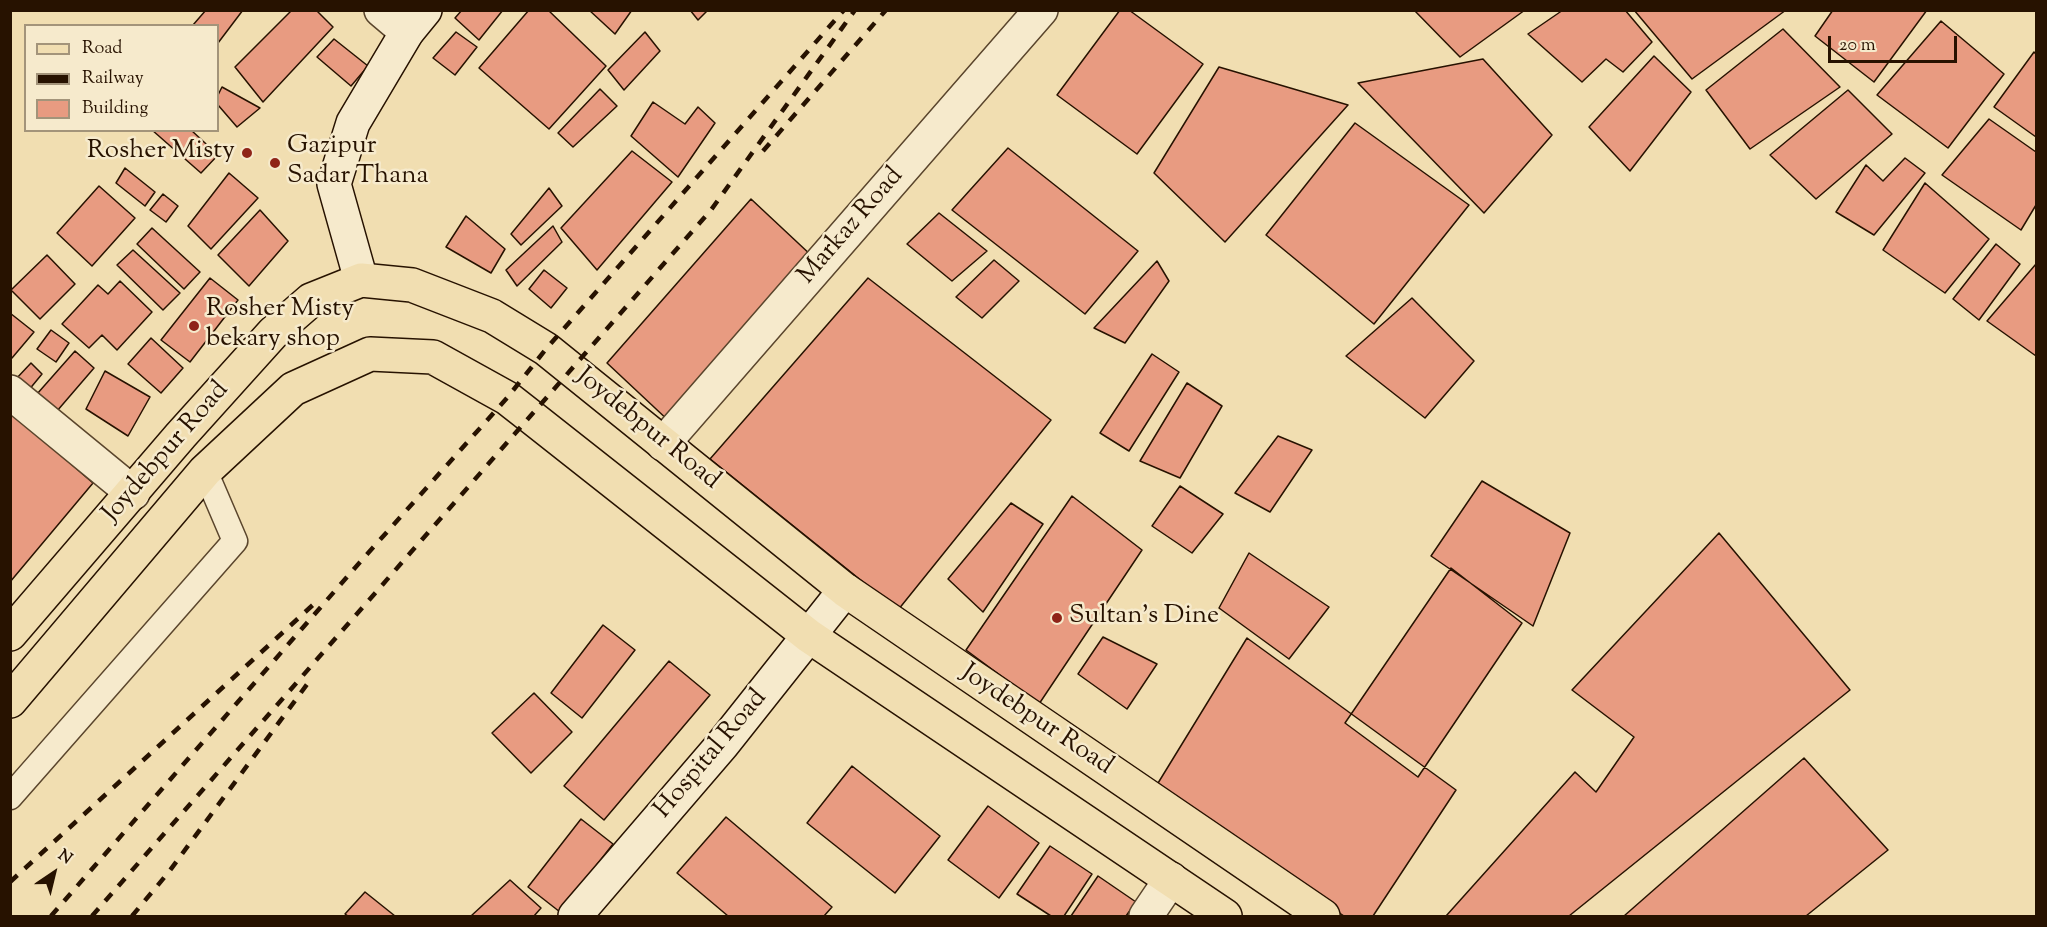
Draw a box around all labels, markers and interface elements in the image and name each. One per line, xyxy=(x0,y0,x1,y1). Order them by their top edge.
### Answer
legend xyxy=(24,24,219,132)
scale bar xyxy=(1831,24,1960,62)
text: 20 m xyxy=(1839,33,1876,59)
text: Road xyxy=(82,36,122,62)
text: Railway xyxy=(82,66,144,92)
text: Building xyxy=(82,96,148,122)
place label: Gazipur Sadar Thana xyxy=(287,132,429,194)
place label: Rosher Misty xyxy=(87,137,235,169)
marker: Rosher Misty xyxy=(240,146,254,160)
marker: Gazipur Sadar Thana xyxy=(268,156,282,170)
street label: Markaz Road xyxy=(793,162,911,292)
place label: Rosher Misty bekary shop xyxy=(206,295,354,356)
marker: Rosher Misty bekary shop xyxy=(187,319,201,333)
street label: Joydebpur Road xyxy=(568,362,726,498)
street label: Joydebpur Road xyxy=(97,376,237,530)
place label: Sultan's Dine xyxy=(1069,602,1219,634)
marker: Sultan's Dine xyxy=(1050,611,1064,625)
street label: Joydebpur Road xyxy=(954,659,1118,783)
street label: Hospital Road xyxy=(649,684,775,826)
north arrow xyxy=(24,843,84,903)
text: N xyxy=(53,845,76,871)

